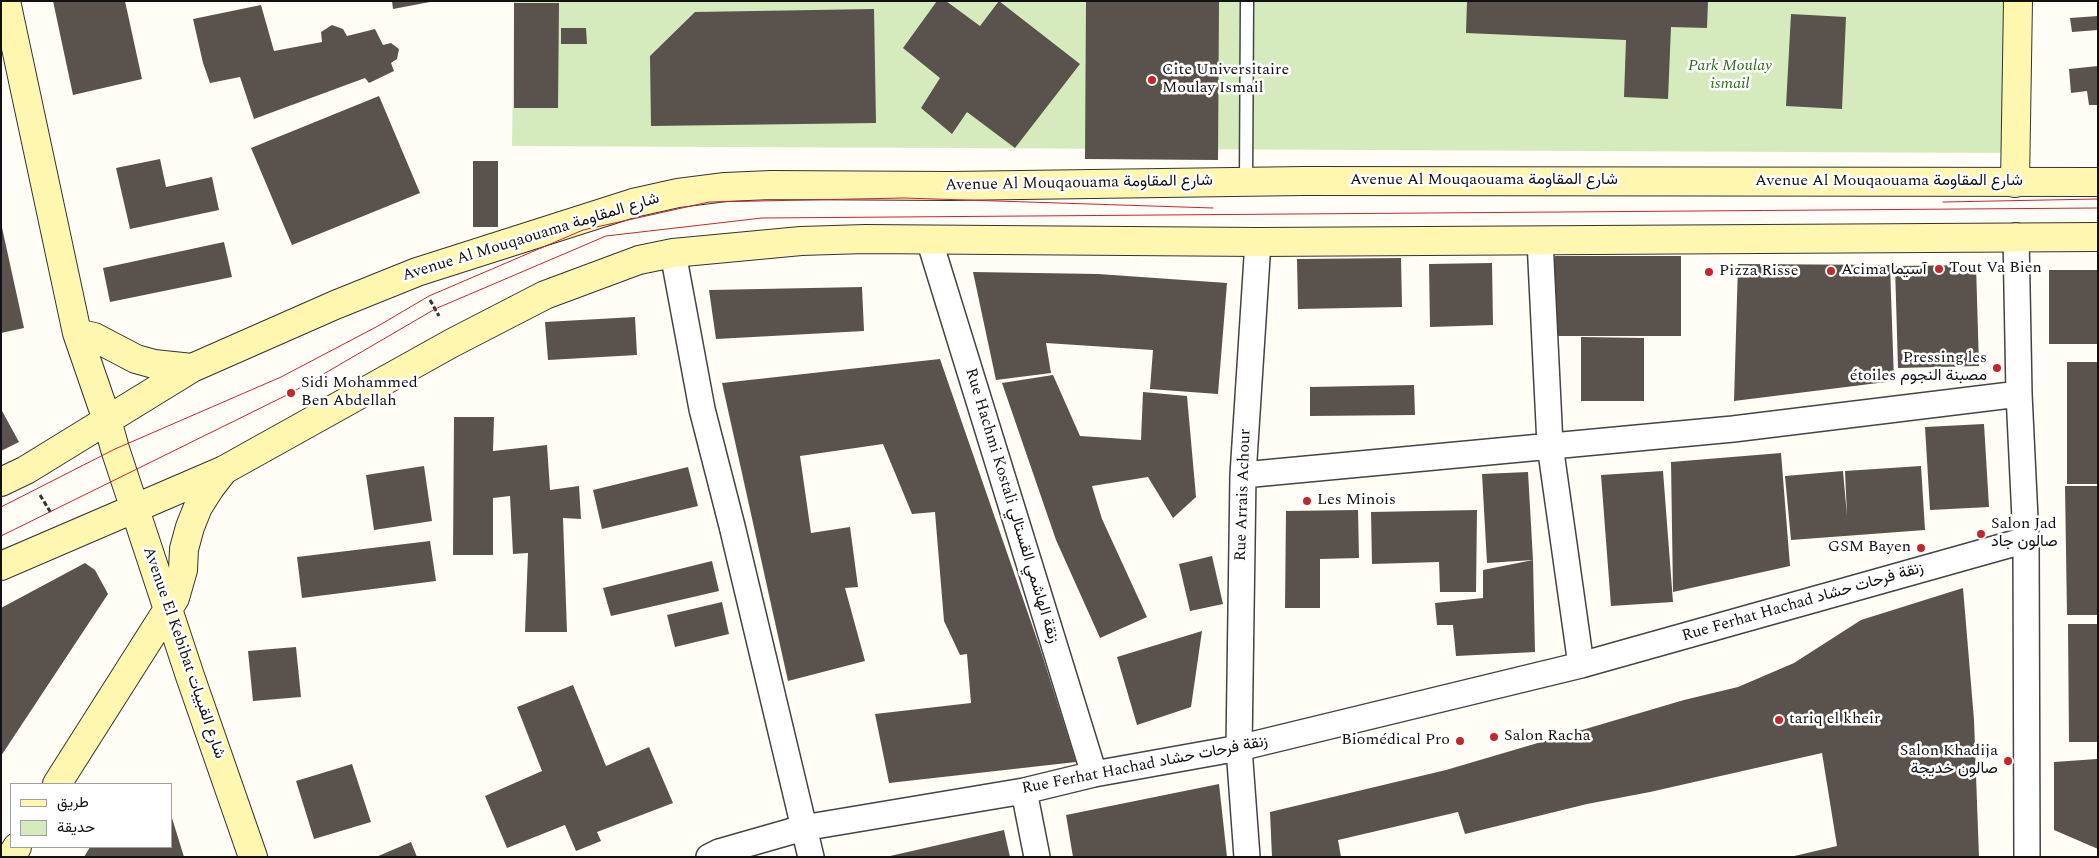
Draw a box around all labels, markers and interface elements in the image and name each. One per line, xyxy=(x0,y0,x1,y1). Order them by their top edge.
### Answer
park label: Park Moulay ismail xyxy=(1688,57,1772,95)
place label: Cite Universitaire Moulay Ismail xyxy=(1162,61,1289,99)
marker: Cite Universitaire Moulay Ismail xyxy=(1146,74,1158,86)
street label: Avenue Al Mouqaouama شارع المقاومة xyxy=(1350,171,1618,191)
street label: Avenue Al Mouqaouama شارع المقاومة xyxy=(945,172,1213,196)
street label: Avenue Al Mouqaouama شارع المقاومة xyxy=(1755,172,2023,192)
street label: Avenue Al Mouqaouama شارع المقاومة xyxy=(400,190,662,286)
place label: Tout Va Bien xyxy=(1949,259,2042,279)
place label: Acima آسيما xyxy=(1841,261,1926,281)
place label: Pizza Risse xyxy=(1719,262,1798,282)
marker: Tout Va Bien xyxy=(1933,263,1945,275)
marker: Acima آسيما xyxy=(1825,265,1837,277)
marker: Pizza Risse xyxy=(1703,266,1715,278)
place label: Pressing les étoiles مصبنة النجوم xyxy=(1850,349,1987,387)
marker: Pressing les étoiles مصبنة النجوم xyxy=(1991,362,2003,374)
street label: Rue Hachmi Kostali زنقة الهاشمي القستالي xyxy=(960,366,1062,646)
place label: Sidi Mohammed Ben Abdellah xyxy=(301,374,418,412)
marker: Sidi Mohammed Ben Abdellah xyxy=(285,387,297,399)
street label: Rue Arrais Achour xyxy=(1232,428,1256,562)
place label: Les Minois xyxy=(1317,491,1396,511)
marker: Les Minois xyxy=(1301,495,1313,507)
place label: Salon Jad صالون جاد xyxy=(1991,515,2058,553)
marker: Salon Jad صالون جاد xyxy=(1975,528,1987,540)
place label: GSM Bayen xyxy=(1828,538,1911,558)
marker: GSM Bayen xyxy=(1915,542,1927,554)
street label: Avenue El Kebibat شارع القبيبات xyxy=(138,544,228,762)
street label: Rue Ferhat Hachad زنقة فرحات حشاد xyxy=(1680,559,1926,647)
place label: tariq el kheir xyxy=(1789,710,1880,730)
marker: tariq el kheir xyxy=(1773,714,1785,726)
place label: Salon Racha xyxy=(1504,727,1590,747)
place label: Biomédical Pro xyxy=(1341,731,1450,751)
marker: Salon Racha xyxy=(1488,731,1500,743)
street label: Rue Ferhat Hachad زنقة فرحات حشاد xyxy=(1020,733,1270,799)
marker: Biomédical Pro xyxy=(1454,735,1466,747)
place label: Salon Khadija صالون خديجة xyxy=(1900,742,1998,780)
marker: Salon Khadija صالون خديجة xyxy=(2002,755,2014,767)
legend xyxy=(10,783,172,848)
text: طريق xyxy=(57,791,89,814)
text: حديقة xyxy=(57,816,95,839)

